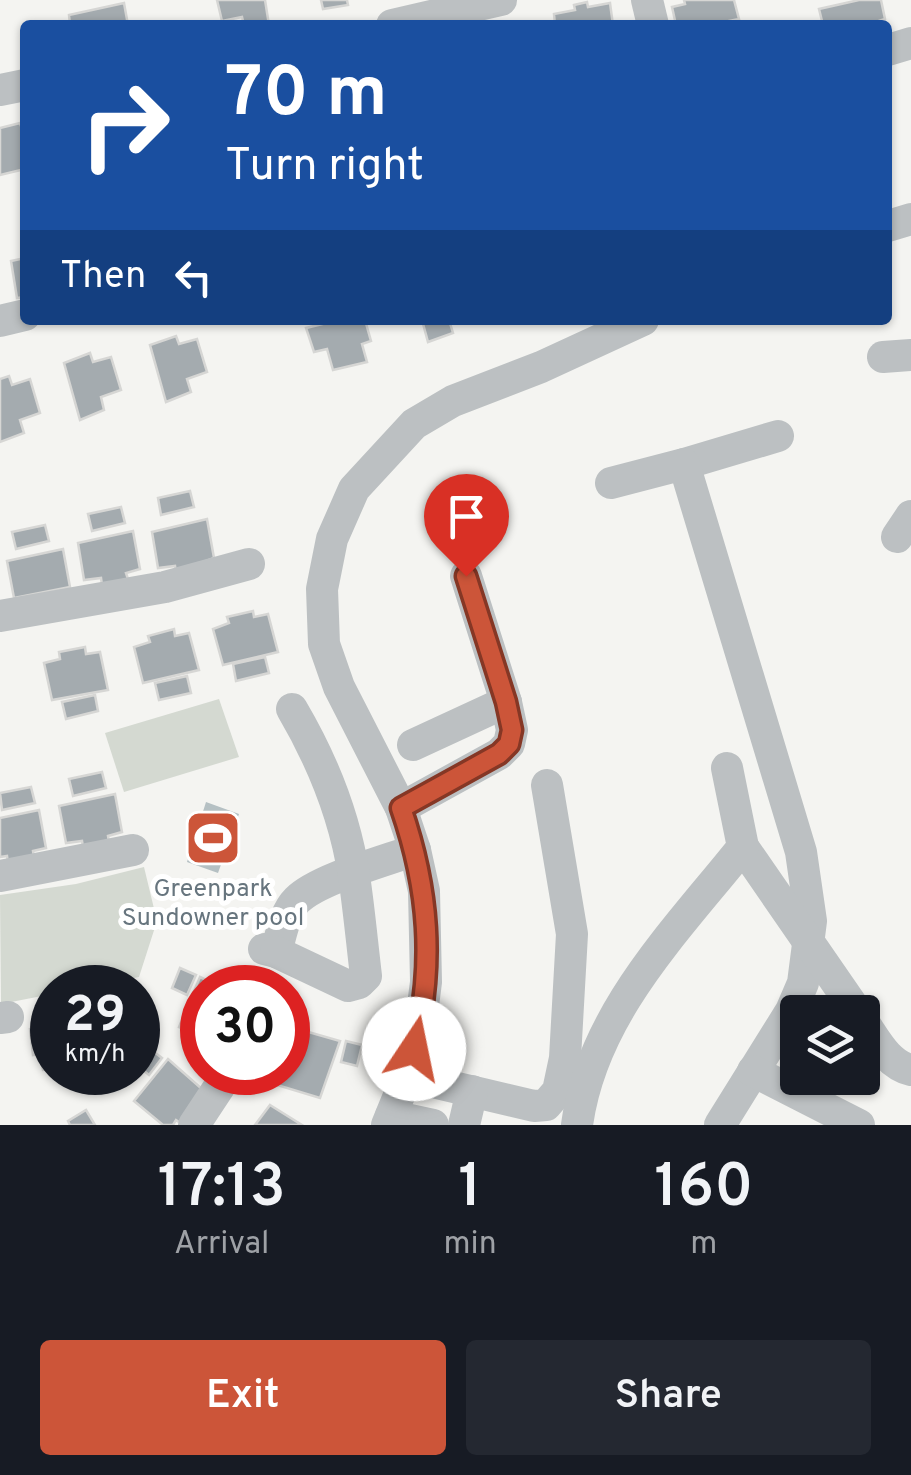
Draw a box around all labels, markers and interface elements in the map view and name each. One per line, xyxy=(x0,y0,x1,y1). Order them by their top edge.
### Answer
text: 70 m xyxy=(225,52,388,141)
icon: right xyxy=(60,60,190,190)
text: Turn right xyxy=(225,139,424,196)
icon: left xyxy=(166,250,221,305)
text: Then xyxy=(60,253,146,302)
pin xyxy=(424,474,509,577)
icon: arrive xyxy=(439,489,494,544)
sports icon: Greenpark Sundowner pool xyxy=(183,808,243,868)
place label: Greenpark Sundowner pool xyxy=(122,874,304,935)
speed limit sign: 30 xyxy=(180,965,310,1095)
text: 29 xyxy=(64,986,126,1049)
map controls xyxy=(780,995,880,1095)
button: layers xyxy=(780,995,880,1095)
position arrow xyxy=(362,997,466,1101)
text: km/h xyxy=(65,1039,125,1071)
text: 17:13 xyxy=(158,1152,286,1228)
text: 1 xyxy=(458,1152,482,1228)
text: 160 xyxy=(654,1152,753,1228)
text: Arrival xyxy=(174,1225,269,1265)
text: min xyxy=(443,1225,497,1265)
text: m xyxy=(690,1225,717,1265)
button: Exit xyxy=(40,1340,446,1455)
button: Share xyxy=(466,1340,871,1455)

